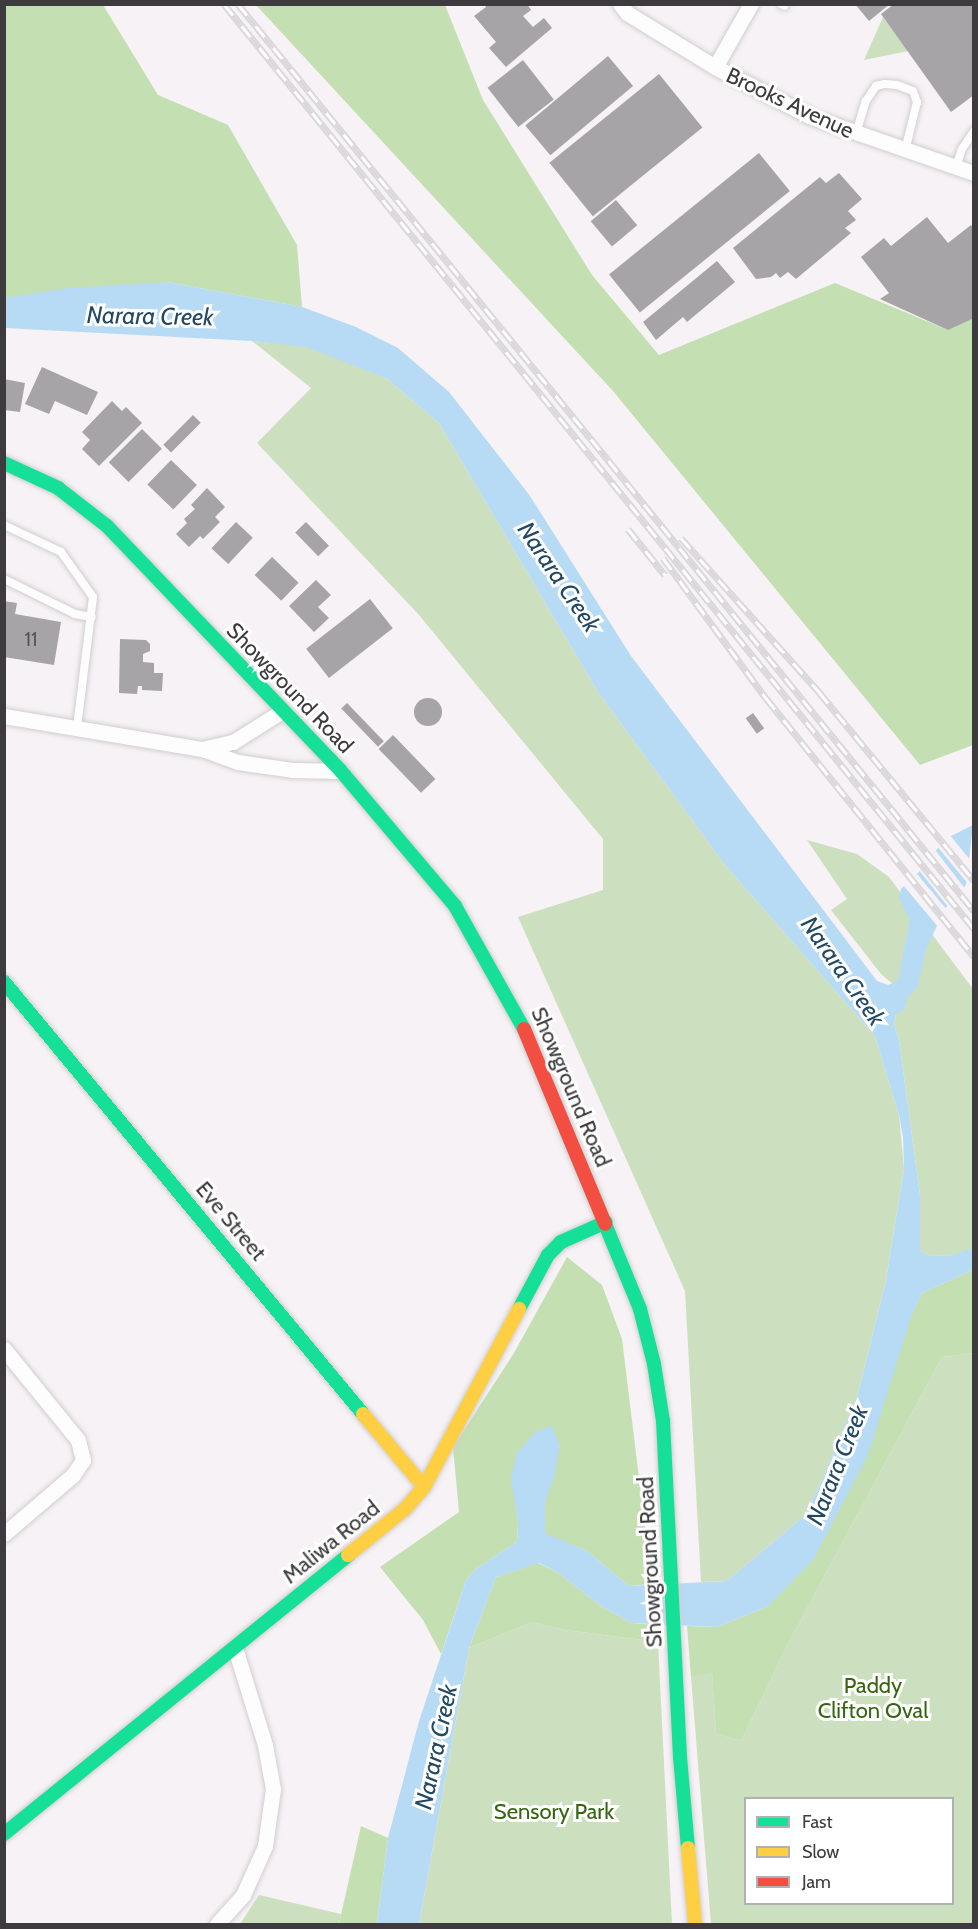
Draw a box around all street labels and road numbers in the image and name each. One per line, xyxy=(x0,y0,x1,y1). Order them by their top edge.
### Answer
street label: Brooks Avenue xyxy=(722,62,858,144)
street label: Showground Road xyxy=(221,617,359,759)
street label: Showground Road xyxy=(525,1003,617,1171)
street label: Eve Street xyxy=(190,1176,272,1266)
street label: Showground Road xyxy=(632,1476,668,1648)
street label: Maliwa Road xyxy=(277,1495,385,1589)

